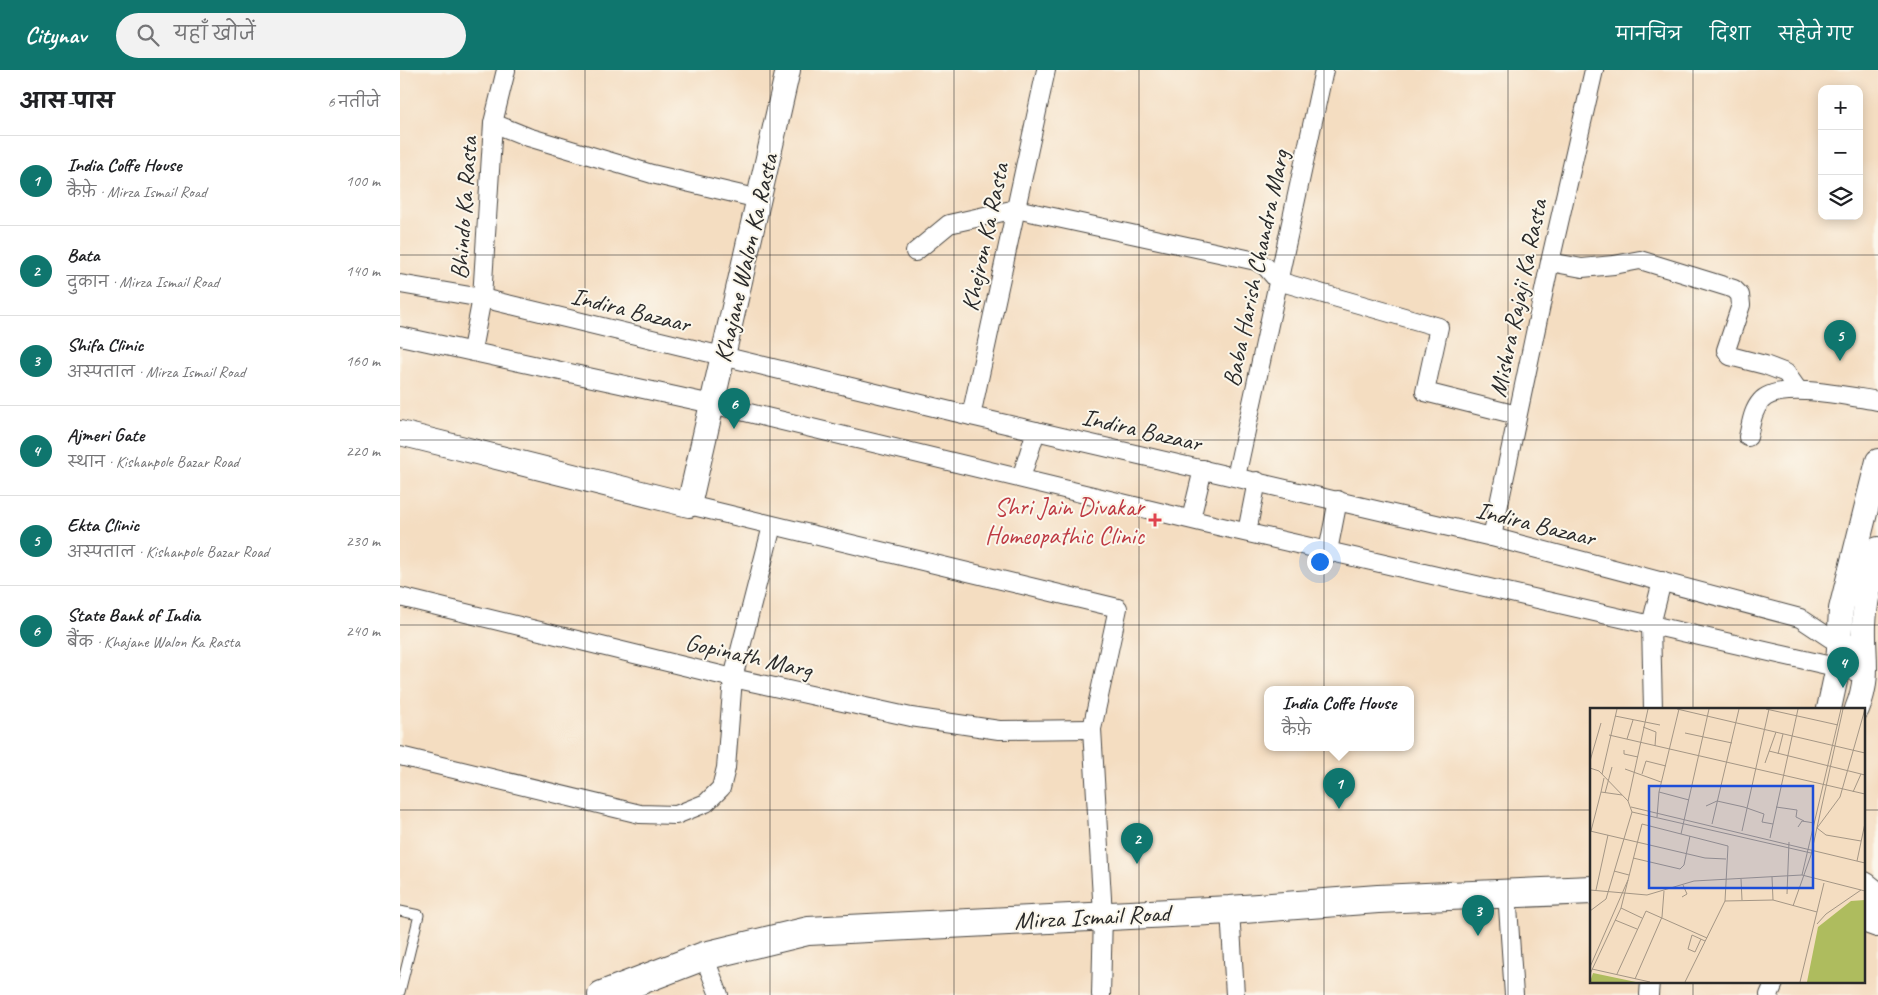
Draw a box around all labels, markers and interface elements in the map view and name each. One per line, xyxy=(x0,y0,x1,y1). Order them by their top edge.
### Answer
search box xyxy=(116,13,466,58)
text: Citynav xyxy=(25,20,86,50)
icon: search xyxy=(134,21,162,49)
text: यहाँ खोजें xyxy=(174,22,256,46)
text: मानचित्र xyxy=(1616,23,1682,45)
text: दिशा xyxy=(1710,23,1750,45)
text: सहेजे गए xyxy=(1778,23,1853,45)
map controls xyxy=(1818,85,1863,220)
button: + xyxy=(1818,85,1863,130)
text: आस-पास xyxy=(20,88,114,114)
text: 6 नतीजे xyxy=(327,92,380,112)
button: − xyxy=(1818,130,1863,175)
street label: Bhindo Ka Rasta xyxy=(443,134,485,281)
street label: Baba Harish Chandra Marg xyxy=(1215,146,1297,390)
street label: Khajane Walon Ka Rasta xyxy=(706,149,786,366)
text: India Coffe House xyxy=(67,153,181,177)
street label: Khejron Ka Rasta xyxy=(954,158,1017,314)
text: 1 xyxy=(32,171,40,191)
text: 100 m xyxy=(346,171,380,191)
button: layers xyxy=(1818,175,1863,220)
text: कैफ़े · Mirza Ismail Road xyxy=(67,182,207,202)
street label: Mishra Rajaji Ka Rasta xyxy=(1481,195,1555,400)
text: Bata xyxy=(67,243,100,267)
text: 2 xyxy=(32,261,40,281)
text: 140 m xyxy=(346,261,380,281)
text: दुकान · Mirza Ismail Road xyxy=(67,272,219,292)
street label: Indira Bazaar xyxy=(568,280,696,341)
pin: 5 xyxy=(1824,320,1856,361)
text: Shifa Clinic xyxy=(67,333,143,357)
text: 3 xyxy=(32,351,40,371)
text: 160 m xyxy=(346,351,380,371)
text: अस्पताल · Mirza Ismail Road xyxy=(67,362,245,382)
pin: 6 xyxy=(718,388,750,429)
street label: Indira Bazaar xyxy=(1079,401,1207,460)
text: Ajmeri Gate xyxy=(67,423,144,447)
text: 4 xyxy=(32,441,40,461)
text: 220 m xyxy=(346,441,380,461)
text: स्थान · Kishanpole Bazar Road xyxy=(67,452,239,472)
place label: Shri Jain Divakar Homeopathic Clinic xyxy=(985,491,1146,552)
street label: Indira Bazaar xyxy=(1473,494,1601,555)
text: Ekta Clinic xyxy=(67,513,139,537)
marker: Shri Jain Divakar Homeopathic Clinic xyxy=(1148,513,1162,527)
text: 5 xyxy=(33,531,39,551)
text: 230 m xyxy=(346,531,380,551)
text: अस्पताल · Kishanpole Bazar Road xyxy=(67,542,269,562)
your location xyxy=(1307,549,1333,575)
text: State Bank of India xyxy=(67,603,200,627)
text: 6 xyxy=(32,621,40,641)
text: 240 m xyxy=(346,621,380,641)
street label: Gopinath Marg xyxy=(682,626,817,687)
text: बैंक · Khajane Walon Ka Rasta xyxy=(67,632,240,652)
pin: 4 xyxy=(1827,647,1859,688)
popup xyxy=(1264,686,1414,751)
text: India Coffe House xyxy=(1282,691,1396,715)
inset map xyxy=(1590,708,1866,982)
text: कैफ़े xyxy=(1282,720,1311,740)
pin: 1 xyxy=(1323,768,1355,809)
pin: 2 xyxy=(1121,823,1153,864)
pin: 3 xyxy=(1462,895,1494,936)
street label: Mirza Ismail Road xyxy=(1013,897,1174,937)

